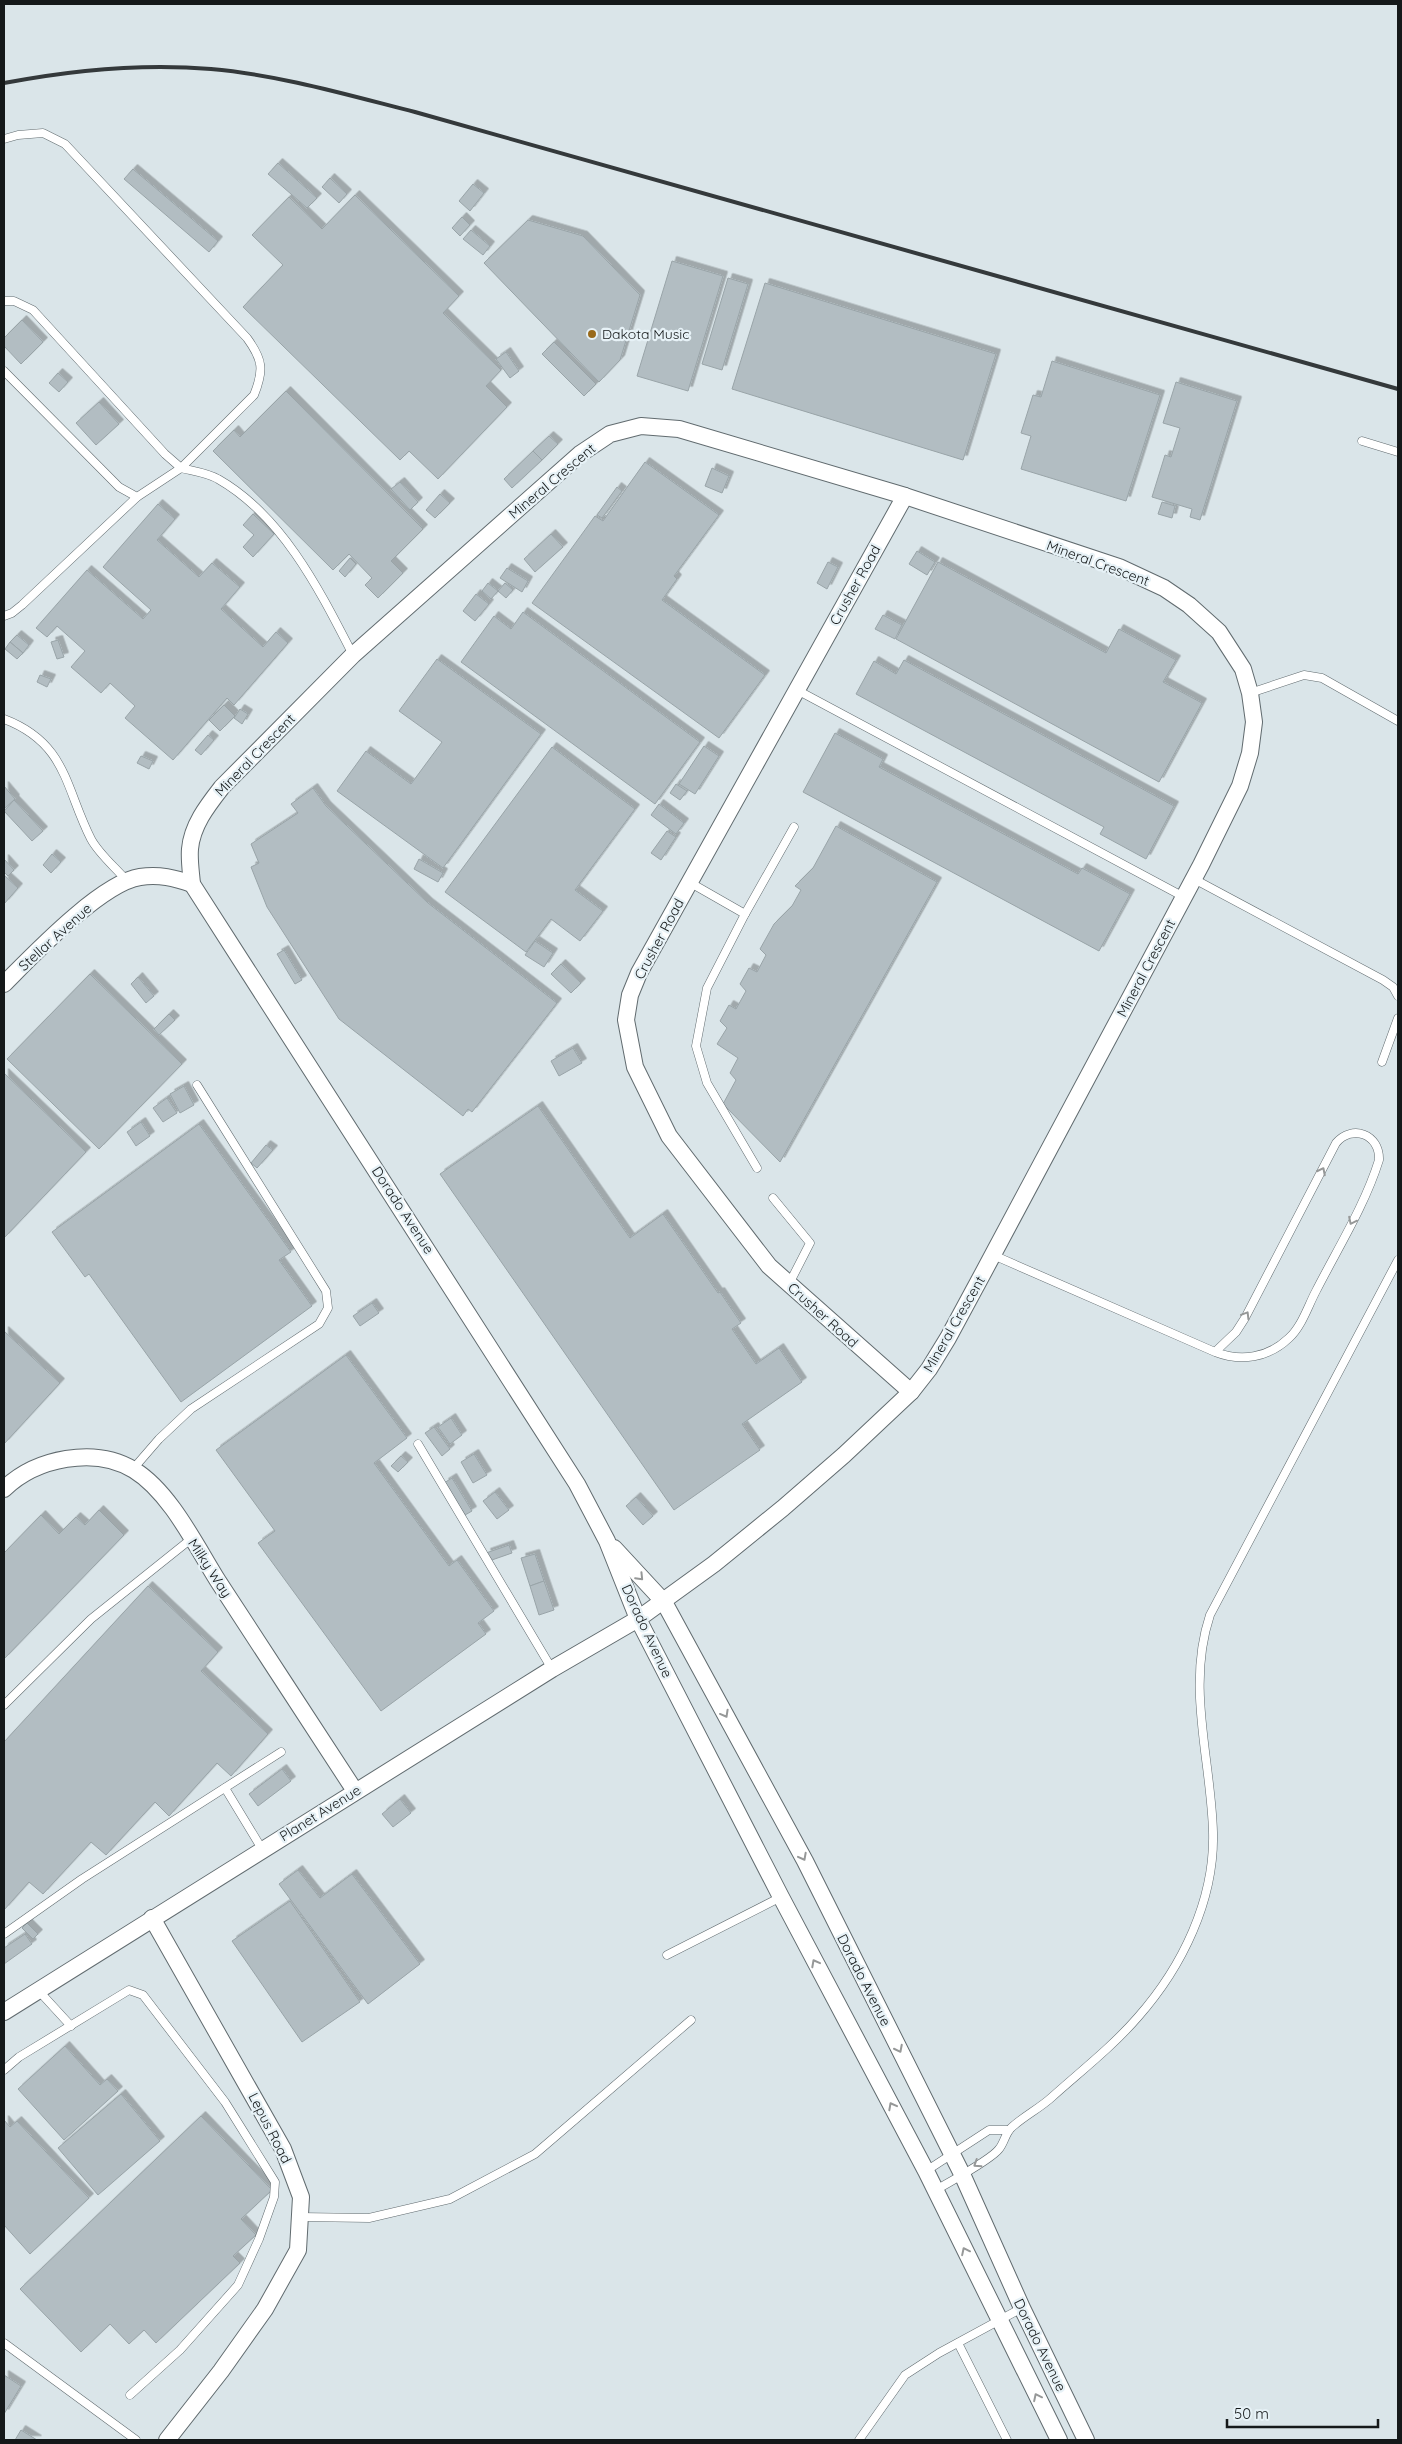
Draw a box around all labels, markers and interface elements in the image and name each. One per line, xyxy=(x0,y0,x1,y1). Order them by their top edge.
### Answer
place label: Dakota Music xyxy=(602,325,690,343)
marker: Dakota Music xyxy=(586,328,598,340)
street label: Mineral Crescent xyxy=(505,439,599,523)
street label: Mineral Crescent xyxy=(1044,536,1152,590)
street label: Crusher Road xyxy=(826,542,884,628)
street label: Mineral Crescent xyxy=(211,710,299,800)
street label: Crusher Road xyxy=(630,896,688,982)
street label: Stellar Avenue xyxy=(15,899,95,975)
street label: Mineral Crescent xyxy=(1113,916,1179,1020)
street label: Dorado Avenue xyxy=(368,1163,438,1257)
one-way arrow xyxy=(1316,1167,1326,1176)
one-way arrow xyxy=(1348,1216,1358,1225)
street label: Mineral Crescent xyxy=(919,1273,989,1375)
street label: Crusher Road xyxy=(784,1279,862,1351)
one-way arrow xyxy=(1240,1312,1250,1321)
street label: Milky Way xyxy=(184,1535,236,1601)
one-way arrow xyxy=(634,1571,643,1580)
street label: Dorado Avenue xyxy=(618,1581,677,1681)
one-way arrow xyxy=(719,1709,729,1718)
street label: Planet Avenue xyxy=(276,1781,364,1845)
one-way arrow xyxy=(797,1852,807,1861)
street label: Dorado Avenue xyxy=(833,1931,895,2029)
one-way arrow xyxy=(812,1959,822,1968)
one-way arrow xyxy=(893,2044,903,2053)
street label: Lepus Road xyxy=(245,2090,295,2166)
one-way arrow xyxy=(888,2102,898,2111)
one-way arrow xyxy=(973,2158,982,2168)
one-way arrow xyxy=(961,2247,972,2256)
street label: Dorado Avenue xyxy=(1010,2296,1070,2394)
one-way arrow xyxy=(1033,2393,1043,2402)
scale bar xyxy=(1227,2396,1378,2428)
text: 50 m xyxy=(1234,2404,1269,2423)

